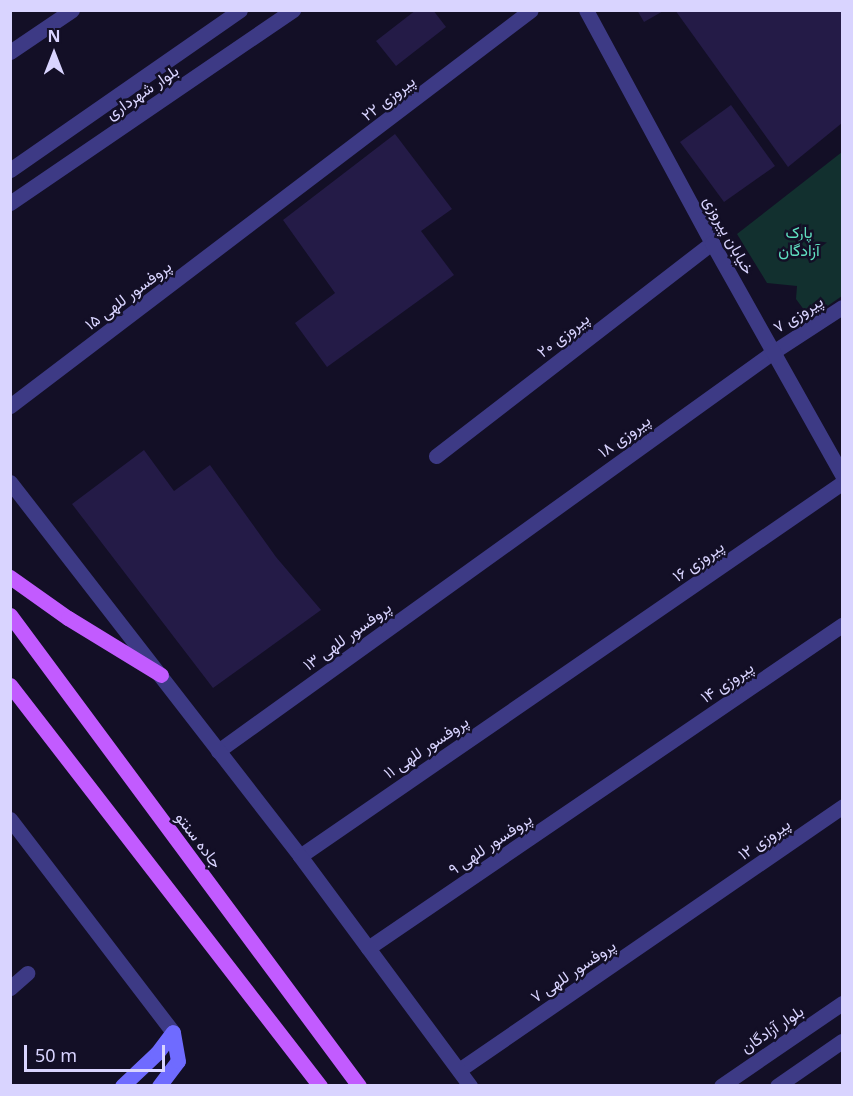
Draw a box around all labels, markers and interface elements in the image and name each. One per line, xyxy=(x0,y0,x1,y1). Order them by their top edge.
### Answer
north arrow xyxy=(24,24,84,84)
text: N xyxy=(47,25,61,47)
street label: بلوار شهرداری xyxy=(102,61,182,123)
street label: پیروزی ۲۲ xyxy=(357,71,419,125)
street label: خیابان پیروزی xyxy=(700,193,758,277)
park label: پارک آزادگان xyxy=(778,222,820,260)
street label: پروفسور للهی ۱۵ xyxy=(81,256,175,334)
street label: پیروزی ۷ xyxy=(769,291,827,337)
street label: پیروزی ۲۰ xyxy=(533,309,593,361)
street label: پیروزی ۱۸ xyxy=(594,411,654,461)
street label: پیروزی ۱۶ xyxy=(669,536,727,586)
street label: پروفسور للهی ۱۳ xyxy=(299,598,395,674)
street label: پیروزی ۱۴ xyxy=(697,657,757,707)
street label: پروفسور للهی ۱۱ xyxy=(380,712,472,782)
street label: جاده سنتو xyxy=(172,808,226,872)
street label: پروفسور للهی ۹ xyxy=(445,809,535,879)
street label: پیروزی ۱۲ xyxy=(734,814,794,864)
street label: پروفسور للهی ۷ xyxy=(527,936,619,1006)
street label: بلوار آزادگان xyxy=(737,1001,807,1057)
scale bar xyxy=(27,1033,168,1071)
text: 50 m xyxy=(35,1043,77,1067)

